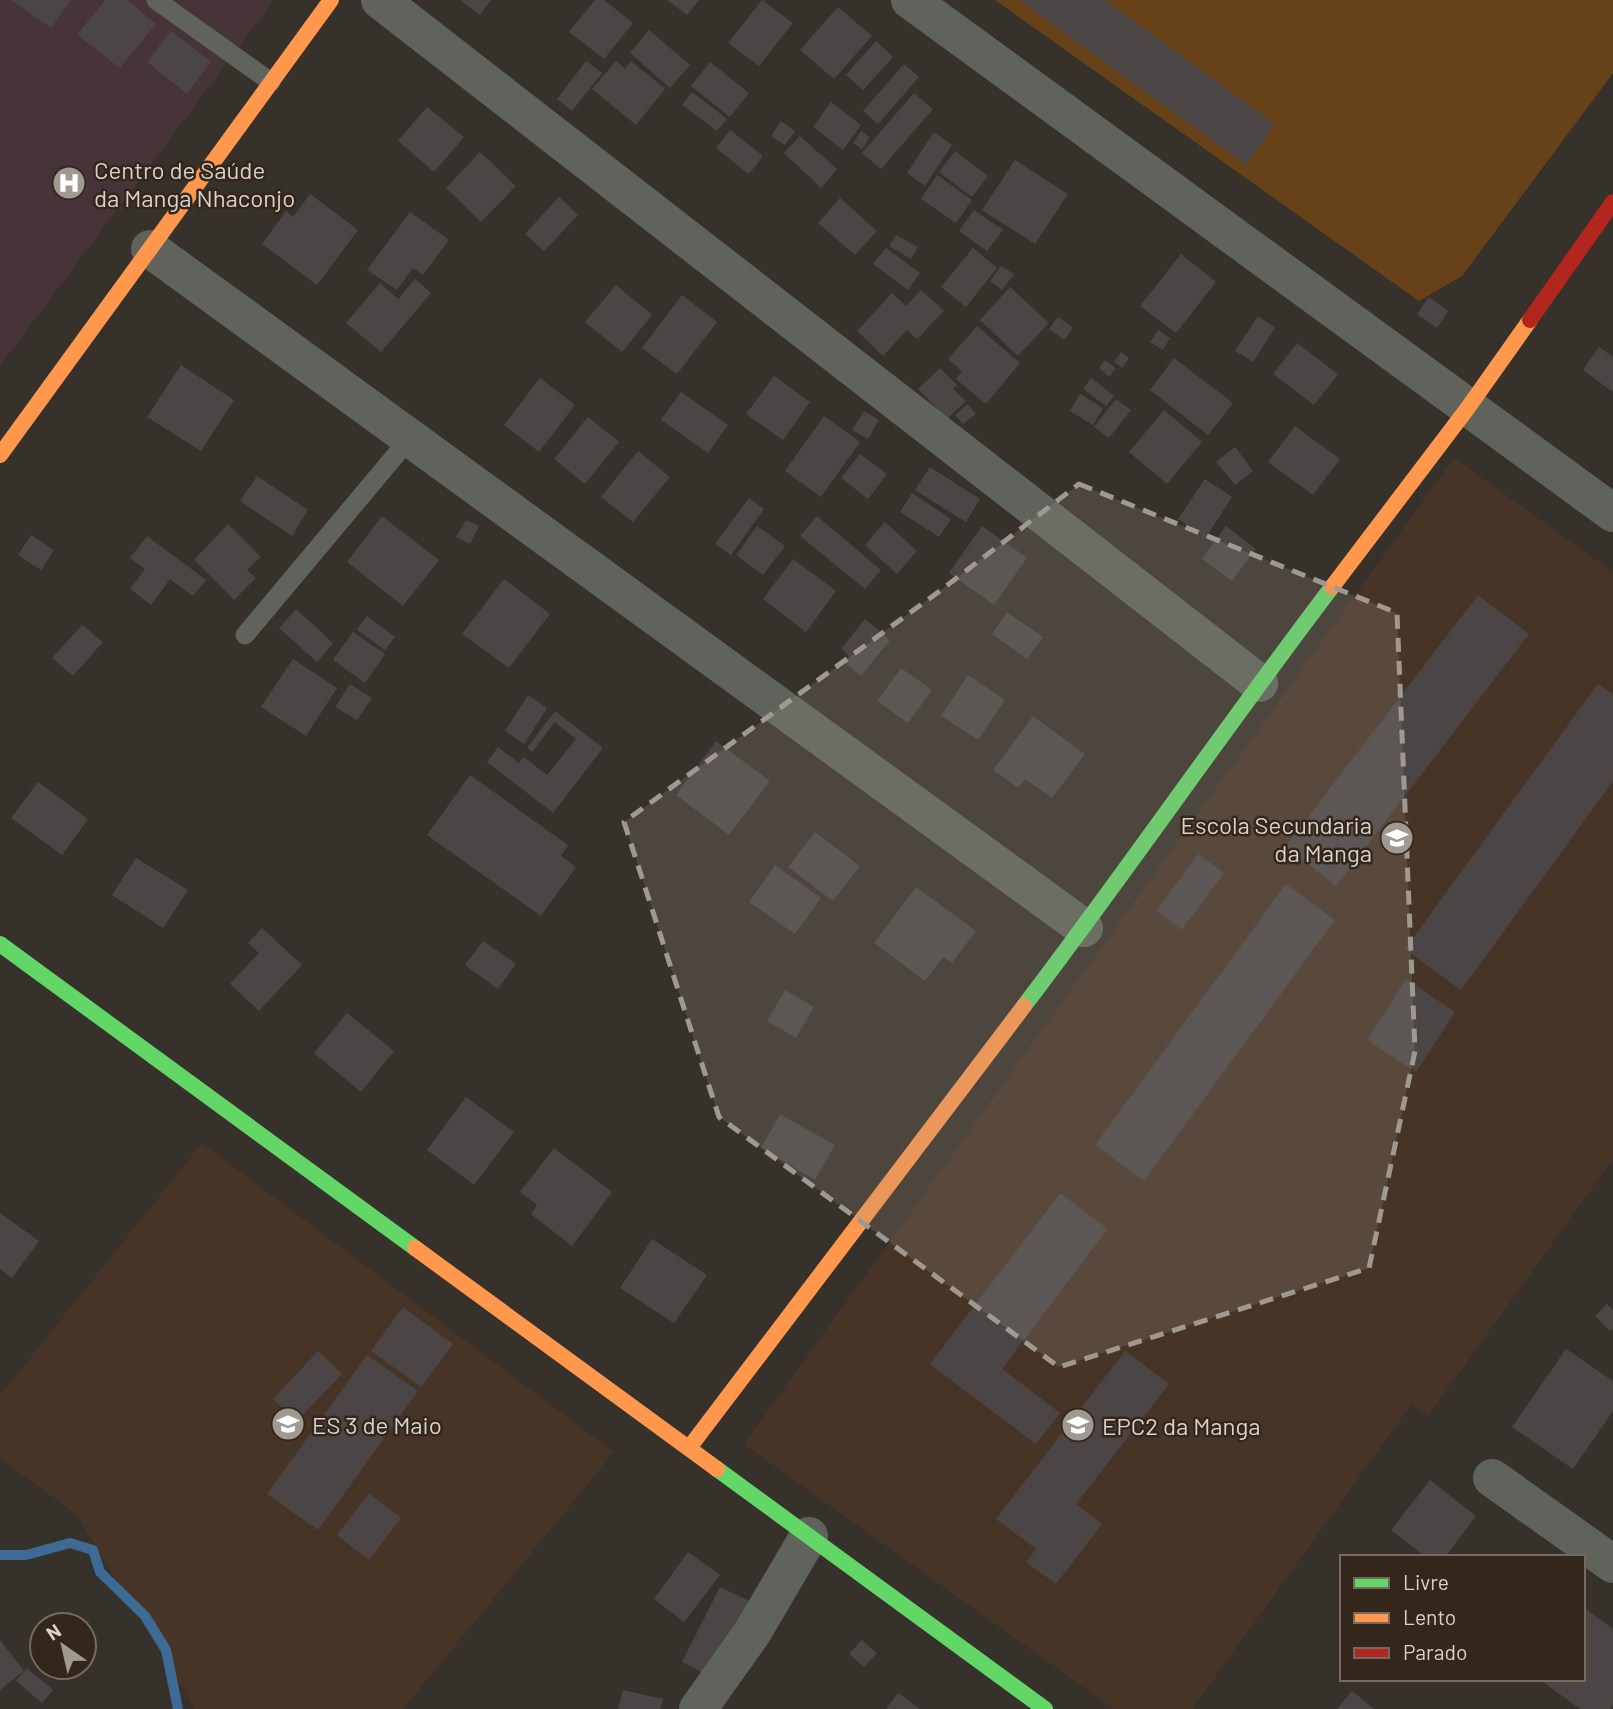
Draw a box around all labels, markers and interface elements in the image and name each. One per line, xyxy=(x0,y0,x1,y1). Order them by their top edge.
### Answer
place label: Centro de Saúde da Manga Nhaconjo xyxy=(94,155,295,212)
hospital icon: Centro de Saúde da Manga Nhaconjo xyxy=(50,164,88,202)
place label: Escola Secundaria da Manga xyxy=(1180,810,1372,867)
school or university icon: Escola Secundaria da Manga xyxy=(1378,819,1416,857)
school or university icon: ES 3 de Maio xyxy=(269,1405,307,1443)
school or university icon: EPC2 da Manga xyxy=(1059,1406,1097,1444)
place label: ES 3 de Maio xyxy=(312,1410,442,1439)
place label: EPC2 da Manga xyxy=(1102,1411,1261,1440)
legend xyxy=(1340,1555,1585,1681)
text: Livre xyxy=(1403,1569,1449,1594)
text: Lento xyxy=(1403,1604,1456,1629)
north arrow xyxy=(28,1611,98,1681)
text: N xyxy=(42,1618,65,1645)
text: Parado xyxy=(1403,1639,1467,1664)

